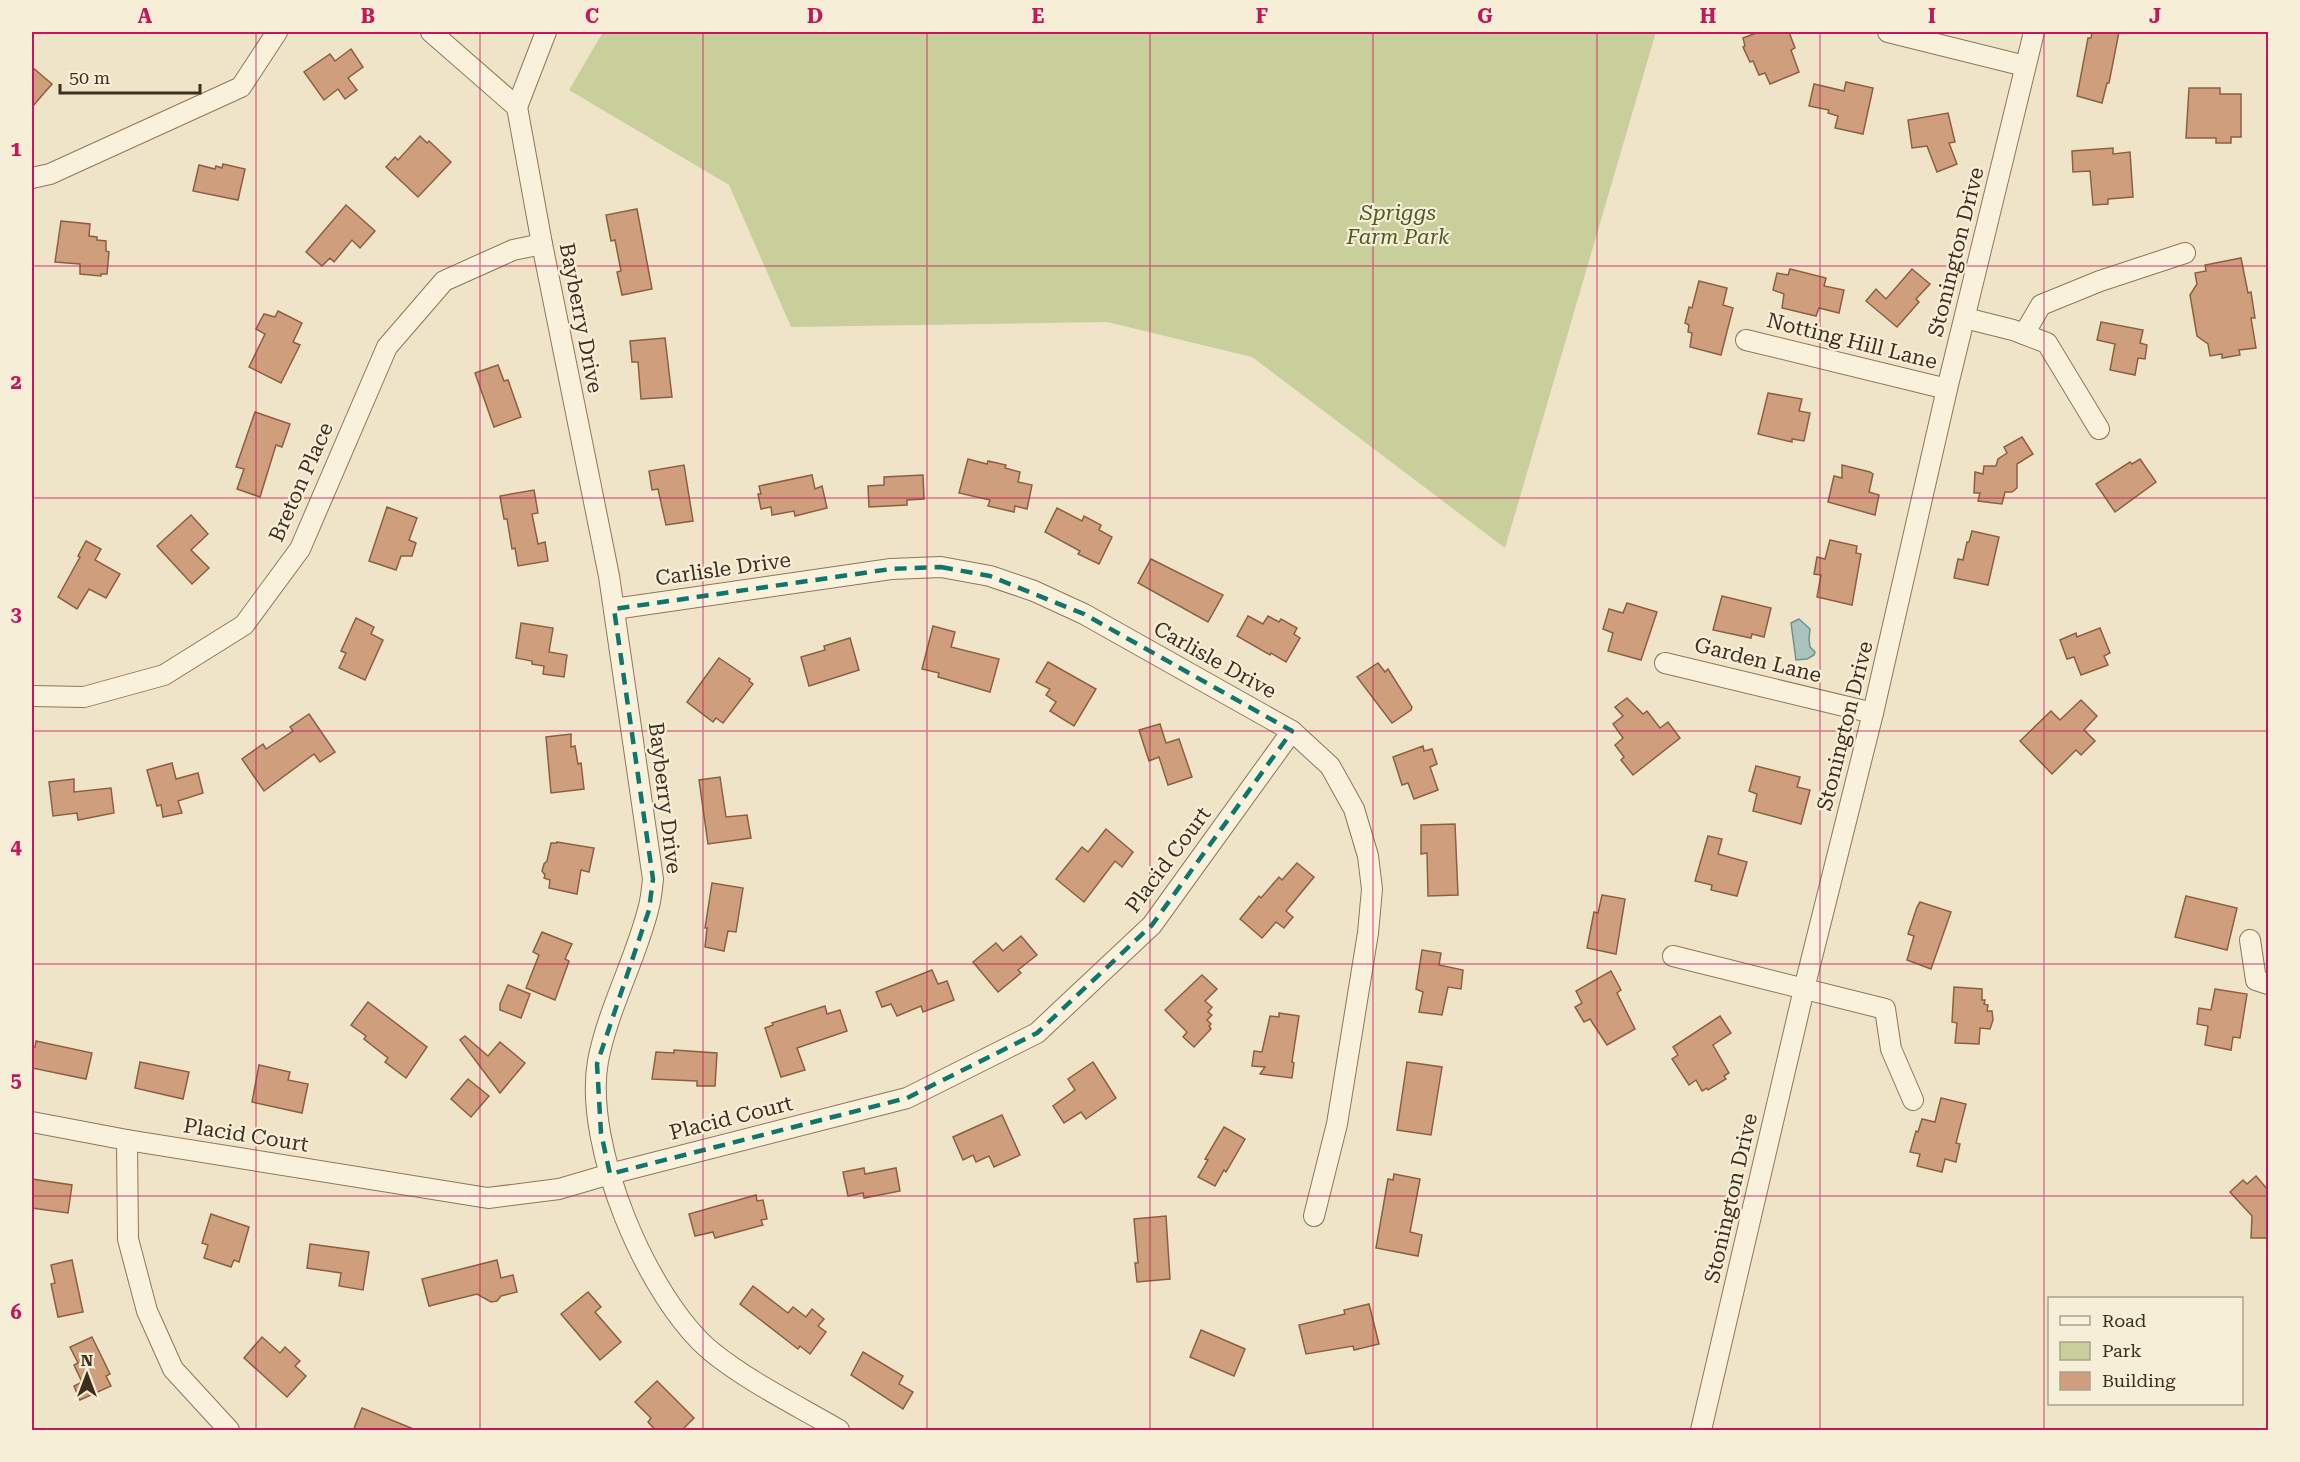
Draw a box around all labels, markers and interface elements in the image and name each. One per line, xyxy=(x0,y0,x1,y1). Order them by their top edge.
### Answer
text: A xyxy=(138,4,153,28)
text: B xyxy=(361,4,375,28)
text: C xyxy=(585,4,599,28)
text: D xyxy=(807,4,823,28)
text: E xyxy=(1032,4,1045,28)
text: F xyxy=(1256,4,1268,28)
text: G xyxy=(1477,4,1493,28)
text: H xyxy=(1700,4,1716,28)
text: I xyxy=(1928,4,1936,28)
text: J xyxy=(2149,4,2161,28)
scale bar xyxy=(60,57,200,95)
text: 50 m xyxy=(69,67,110,88)
text: 1 xyxy=(10,137,22,161)
street label: Stonington Drive xyxy=(1923,165,1989,339)
park label: Spriggs Farm Park xyxy=(1346,201,1450,249)
street label: Bayberry Drive xyxy=(555,241,607,395)
street label: Notting Hill Lane xyxy=(1764,308,1940,374)
text: 2 xyxy=(10,370,22,394)
street label: Breton Place xyxy=(264,419,338,545)
street label: Carlisle Drive xyxy=(654,548,792,590)
text: 3 xyxy=(10,602,22,626)
street label: Carlisle Drive xyxy=(1149,616,1281,704)
street label: Garden Lane xyxy=(1692,633,1824,687)
street label: Stonington Drive xyxy=(1812,639,1878,813)
street label: Bayberry Drive xyxy=(644,721,686,875)
street label: Placid Court xyxy=(1120,802,1216,918)
text: 4 xyxy=(10,835,22,859)
text: 5 xyxy=(10,1068,22,1092)
street label: Placid Court xyxy=(667,1091,795,1145)
street label: Stonington Drive xyxy=(1700,1111,1762,1285)
street label: Placid Court xyxy=(182,1113,310,1157)
legend xyxy=(2048,1297,2243,1405)
text: 6 xyxy=(10,1300,22,1324)
text: Road xyxy=(2102,1310,2147,1331)
text: Park xyxy=(2102,1340,2142,1361)
north arrow xyxy=(57,1345,117,1405)
text: N xyxy=(81,1351,93,1370)
text: Building xyxy=(2102,1370,2176,1391)

